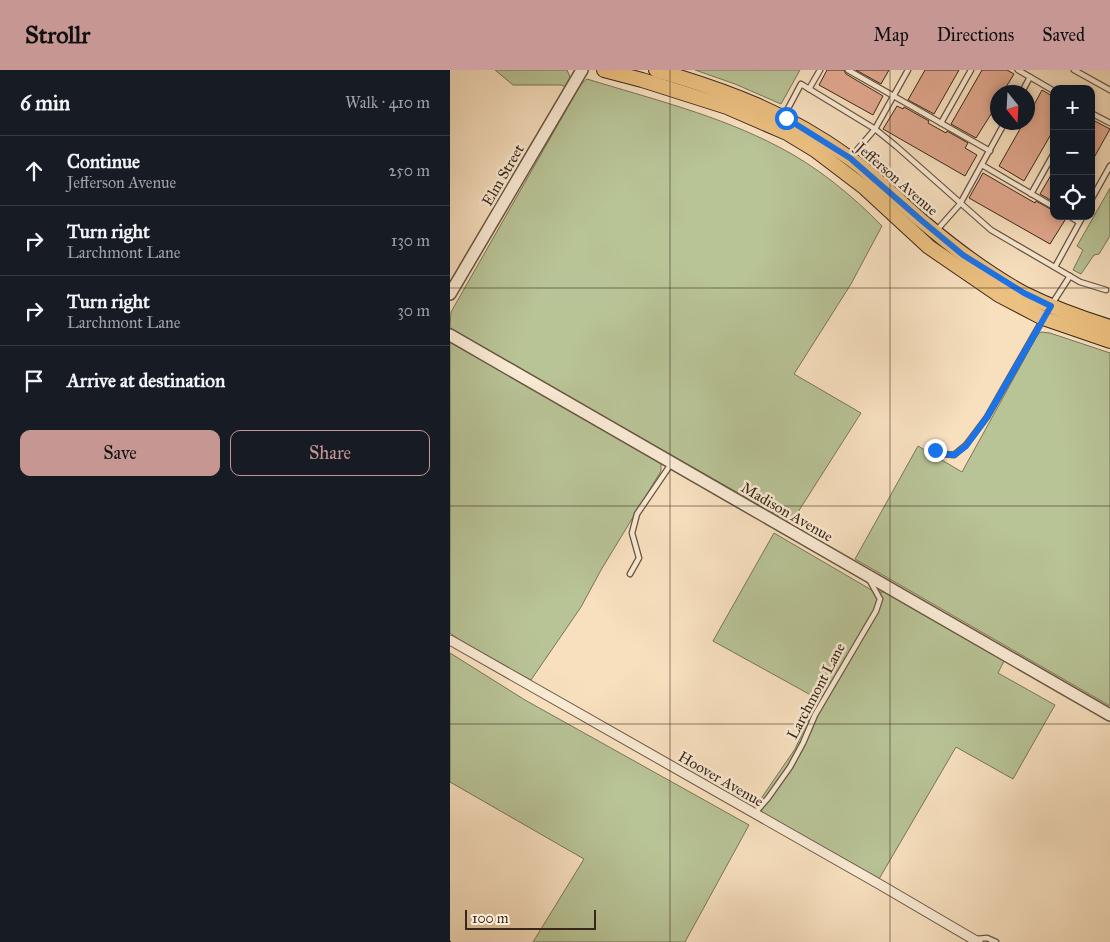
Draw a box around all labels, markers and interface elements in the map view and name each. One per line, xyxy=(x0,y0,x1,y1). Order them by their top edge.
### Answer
text: Strollr xyxy=(25,20,90,50)
text: Map xyxy=(873,24,909,46)
text: Directions xyxy=(937,24,1014,46)
text: Saved xyxy=(1042,24,1085,46)
north arrow xyxy=(990,85,1035,130)
map controls xyxy=(1050,85,1095,220)
button: + xyxy=(1050,85,1095,130)
text: 6 min xyxy=(20,90,70,116)
text: Walk · 410 m xyxy=(345,93,430,112)
route start xyxy=(775,107,798,130)
button: − xyxy=(1050,130,1095,175)
street label: Jefferson Avenue xyxy=(850,137,942,220)
street label: Elm Street xyxy=(478,141,528,209)
text: Continue xyxy=(67,150,140,173)
icon: ahead xyxy=(20,157,48,185)
text: 250 m xyxy=(389,161,430,180)
text: Jefferson Avenue xyxy=(67,173,176,192)
button: locate xyxy=(1050,175,1095,220)
text: Turn right xyxy=(67,220,150,243)
icon: right xyxy=(20,227,48,255)
text: 130 m xyxy=(391,231,430,250)
text: Larchmont Lane xyxy=(67,243,180,262)
text: Turn right xyxy=(67,290,150,313)
icon: right xyxy=(20,297,48,325)
text: 30 m xyxy=(397,301,430,320)
text: Larchmont Lane xyxy=(67,313,180,332)
icon: arrive xyxy=(20,367,48,395)
text: Arrive at destination xyxy=(67,369,225,392)
button: Save xyxy=(20,430,220,476)
button: Share xyxy=(230,430,430,476)
route end xyxy=(924,439,947,462)
street label: Madison Avenue xyxy=(738,478,836,546)
street label: Larchmont Lane xyxy=(783,640,849,742)
street label: Hoover Avenue xyxy=(675,747,767,811)
scale bar xyxy=(465,907,596,930)
text: 100 m xyxy=(472,910,509,927)

